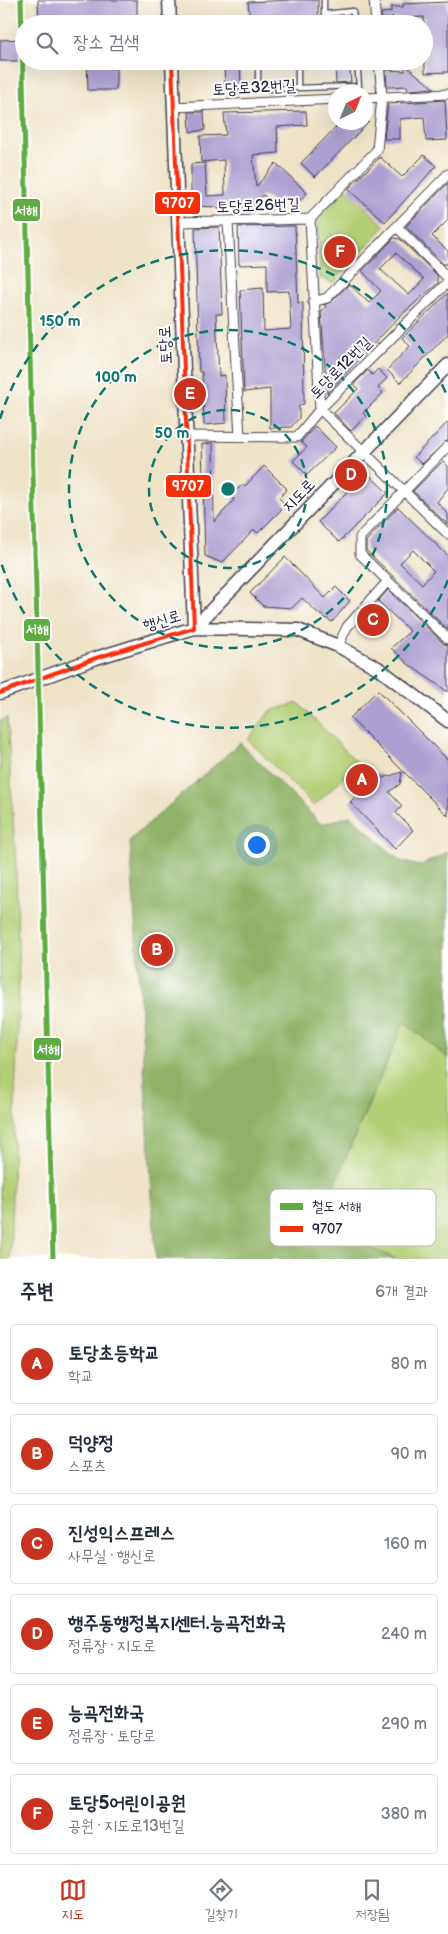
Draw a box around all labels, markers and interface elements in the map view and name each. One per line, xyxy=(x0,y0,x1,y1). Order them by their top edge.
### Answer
search box xyxy=(15,15,433,70)
icon: search xyxy=(33,29,61,57)
text: 장소 검색 xyxy=(73,31,139,54)
street label: 토당로32번길 xyxy=(212,76,296,100)
north arrow xyxy=(328,85,373,130)
line badge: 9707 xyxy=(154,191,201,215)
text: 9707 xyxy=(162,195,194,212)
street label: 토당로26번길 xyxy=(216,195,300,217)
line badge: 서해 xyxy=(12,198,41,222)
text: 서해 xyxy=(15,202,38,219)
pin: F xyxy=(324,233,356,271)
text: 150 m xyxy=(39,312,81,331)
street label: 토당로 xyxy=(156,325,176,365)
street label: 토당로12번길 xyxy=(306,333,376,403)
text: 100 m xyxy=(95,368,137,387)
pin: E xyxy=(174,375,206,413)
text: 50 m xyxy=(155,424,190,443)
pin: D xyxy=(335,456,367,494)
line badge: 9707 xyxy=(165,474,212,498)
street label: 지도로 xyxy=(279,476,319,516)
text: 9707 xyxy=(172,478,204,495)
centre of rings xyxy=(219,480,237,498)
pin: C xyxy=(357,601,389,639)
street label: 행신로 xyxy=(141,606,183,636)
line badge: 서해 xyxy=(23,618,51,642)
text: 서해 xyxy=(26,621,49,638)
pin: A xyxy=(346,761,378,799)
your location xyxy=(244,832,270,858)
pin: B xyxy=(141,931,173,969)
line badge: 서해 xyxy=(33,1037,62,1061)
text: 서해 xyxy=(37,1041,60,1058)
legend xyxy=(270,1189,436,1246)
text: 철도 서해 xyxy=(312,1198,361,1215)
text: 9707 xyxy=(312,1221,342,1238)
text: 주변 xyxy=(20,1279,54,1304)
text: 6개 결과 xyxy=(375,1283,428,1302)
text: 토당초등학교 xyxy=(68,1342,160,1365)
text: A xyxy=(32,1355,42,1374)
text: 80 m xyxy=(391,1355,427,1374)
text: 학교 xyxy=(68,1367,94,1386)
text: 덕양정 xyxy=(68,1432,114,1455)
text: B xyxy=(31,1445,43,1464)
text: 90 m xyxy=(391,1445,427,1464)
text: 스포츠 xyxy=(68,1457,107,1476)
text: 진성익스프레스 xyxy=(68,1522,175,1545)
text: C xyxy=(31,1535,43,1554)
text: 160 m xyxy=(384,1535,427,1554)
text: 사무실 · 행신로 xyxy=(68,1547,156,1566)
text: 행주동행정복지센터.능곡전화국 xyxy=(68,1612,286,1635)
text: D xyxy=(31,1625,43,1644)
text: 240 m xyxy=(381,1625,427,1644)
text: 정류장 · 지도로 xyxy=(68,1637,156,1656)
text: 능곡전화국 xyxy=(68,1702,144,1725)
text: E xyxy=(32,1715,42,1734)
text: 290 m xyxy=(381,1715,427,1734)
text: 정류장 · 토당로 xyxy=(68,1727,156,1746)
text: 토당5어린이공원 xyxy=(68,1792,186,1815)
text: F xyxy=(32,1805,42,1824)
text: 380 m xyxy=(381,1805,427,1824)
text: 공원 · 지도로13번길 xyxy=(68,1817,185,1836)
tab: 지도 xyxy=(59,1876,87,1924)
tab: 길찾기 xyxy=(204,1876,238,1924)
tab: 저장됨 xyxy=(355,1876,389,1924)

